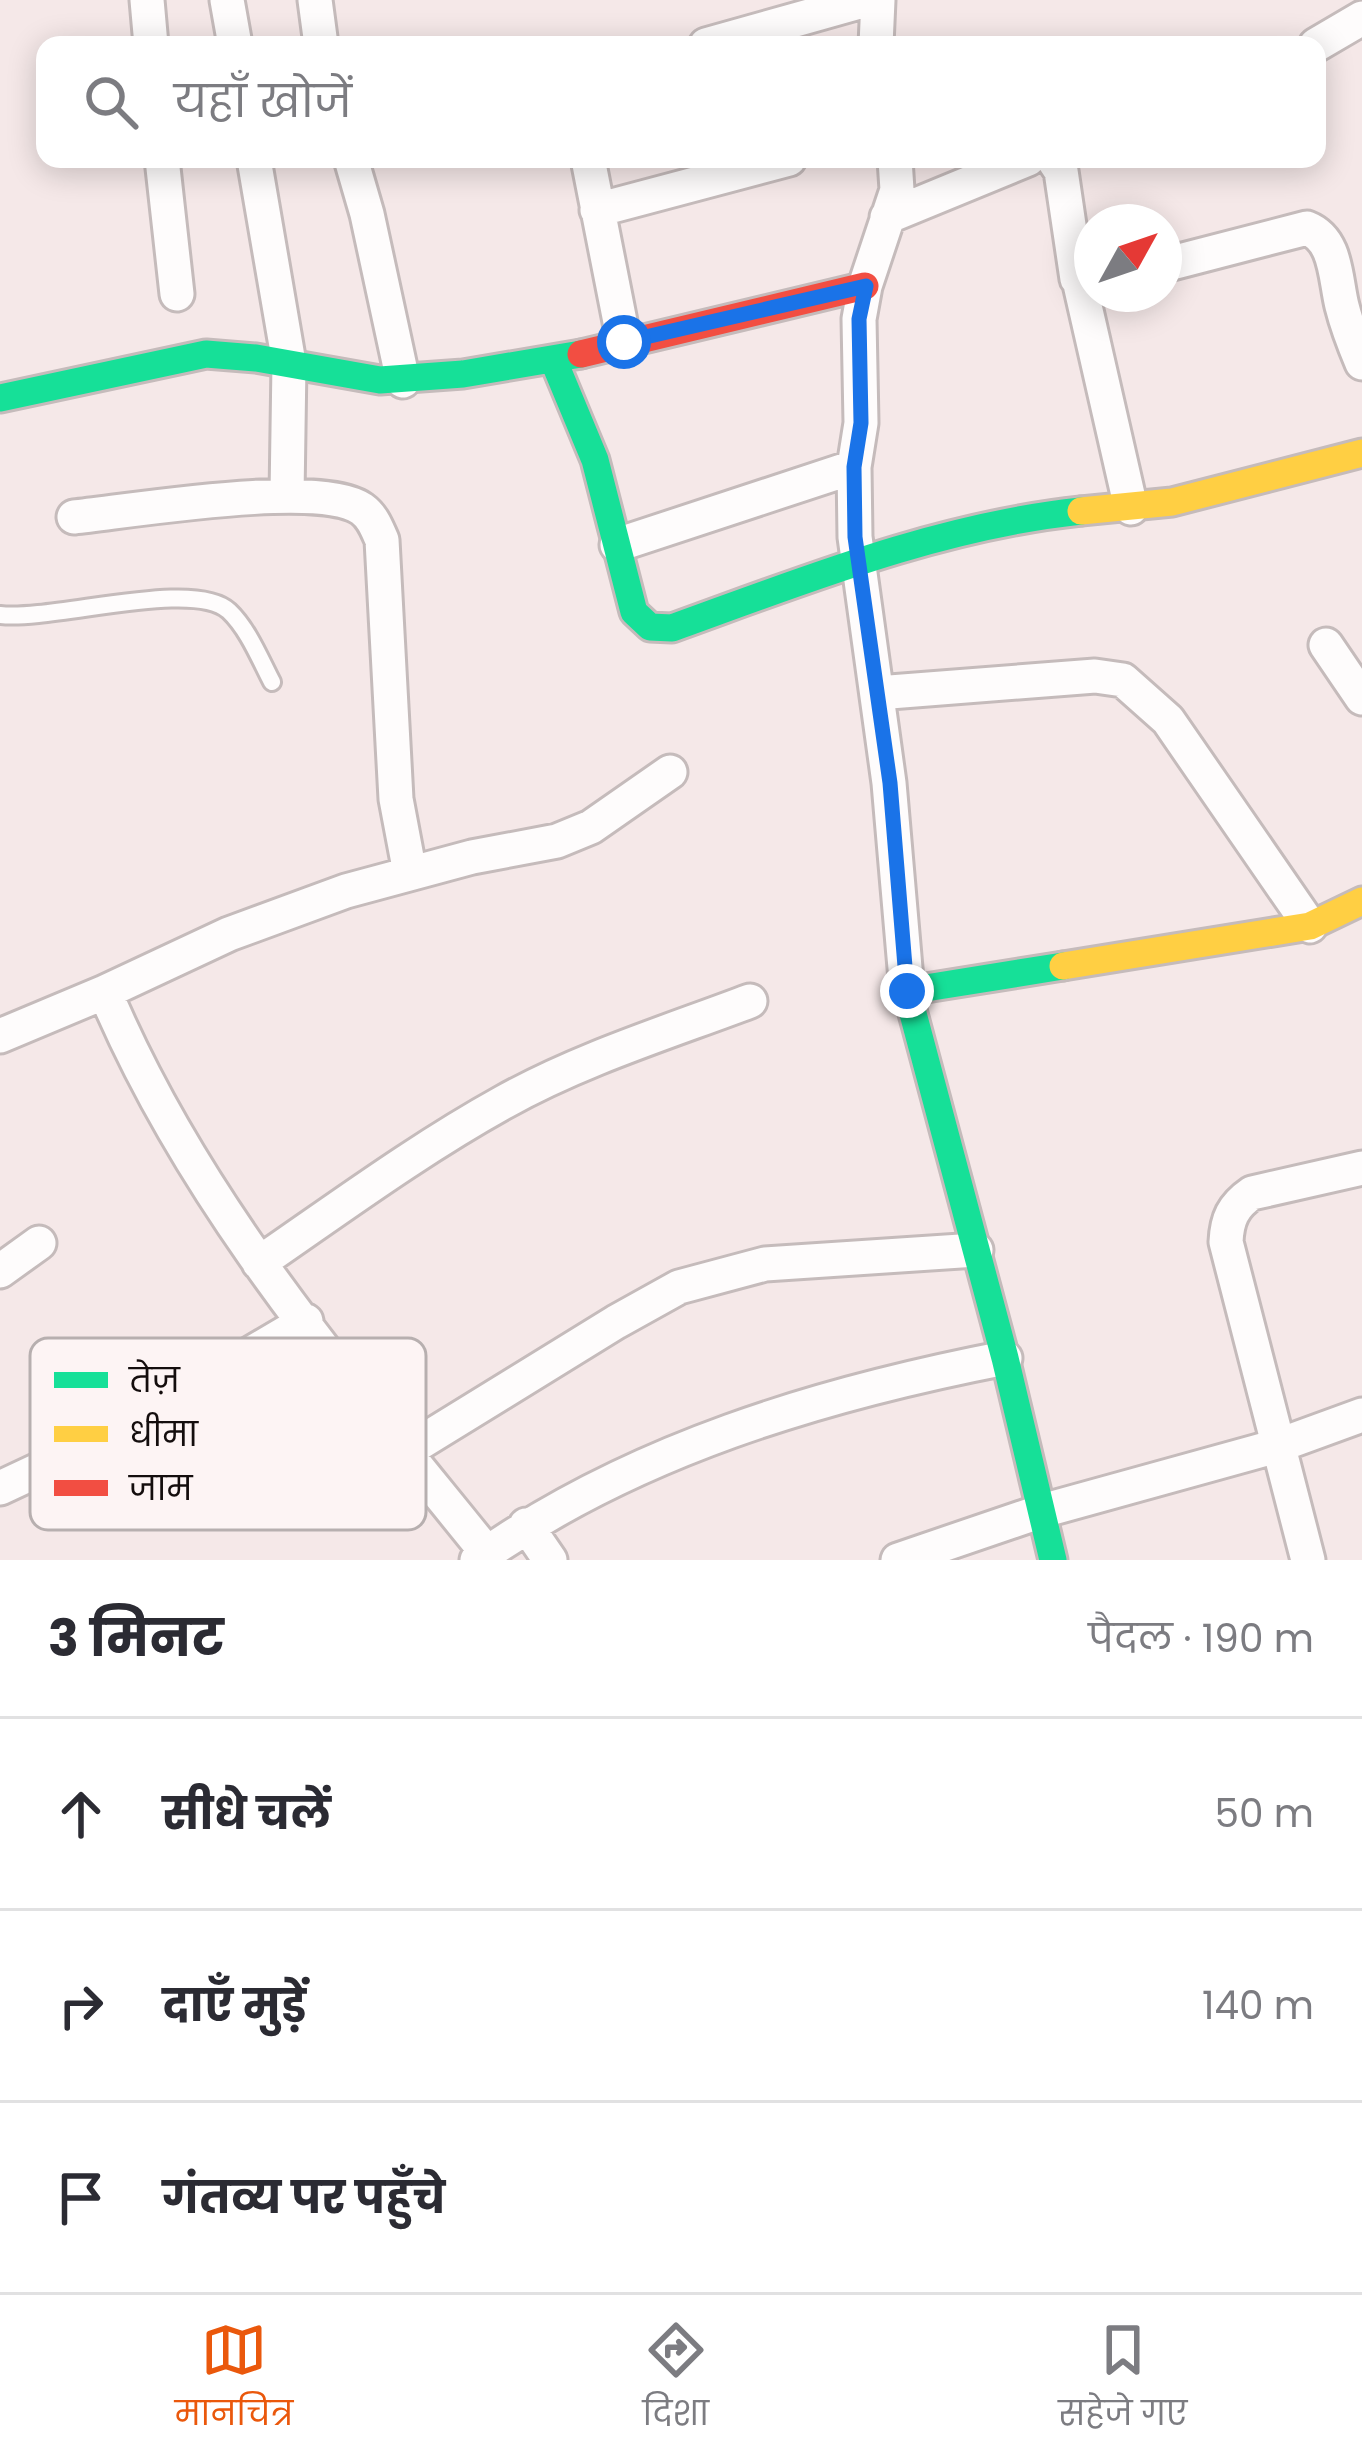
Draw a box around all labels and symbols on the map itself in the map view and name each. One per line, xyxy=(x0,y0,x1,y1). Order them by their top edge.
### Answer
north arrow xyxy=(1074,204,1182,312)
route start xyxy=(597,315,651,369)
route end xyxy=(880,964,934,1018)
legend xyxy=(30,1338,426,1530)
text: तेज़ xyxy=(128,1357,181,1404)
text: धीमा xyxy=(129,1411,199,1458)
text: जाम xyxy=(128,1465,193,1512)

